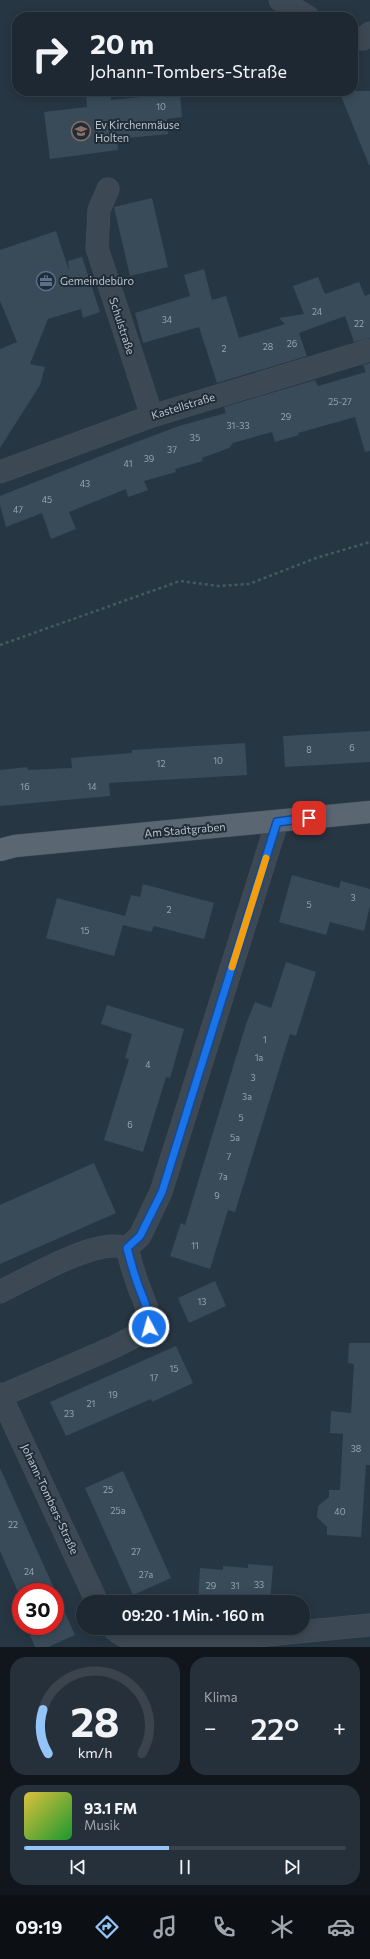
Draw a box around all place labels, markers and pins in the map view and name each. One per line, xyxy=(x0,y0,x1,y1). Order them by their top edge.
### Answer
place label: Ev Kirchenmäuse Holten xyxy=(95,118,180,144)
school or university icon: Ev Kirchenmäuse Holten xyxy=(70,120,92,142)
office icon: Gemeindebüro xyxy=(35,270,57,292)
place label: Gemeindebüro xyxy=(60,274,134,287)
pin xyxy=(292,801,326,835)

